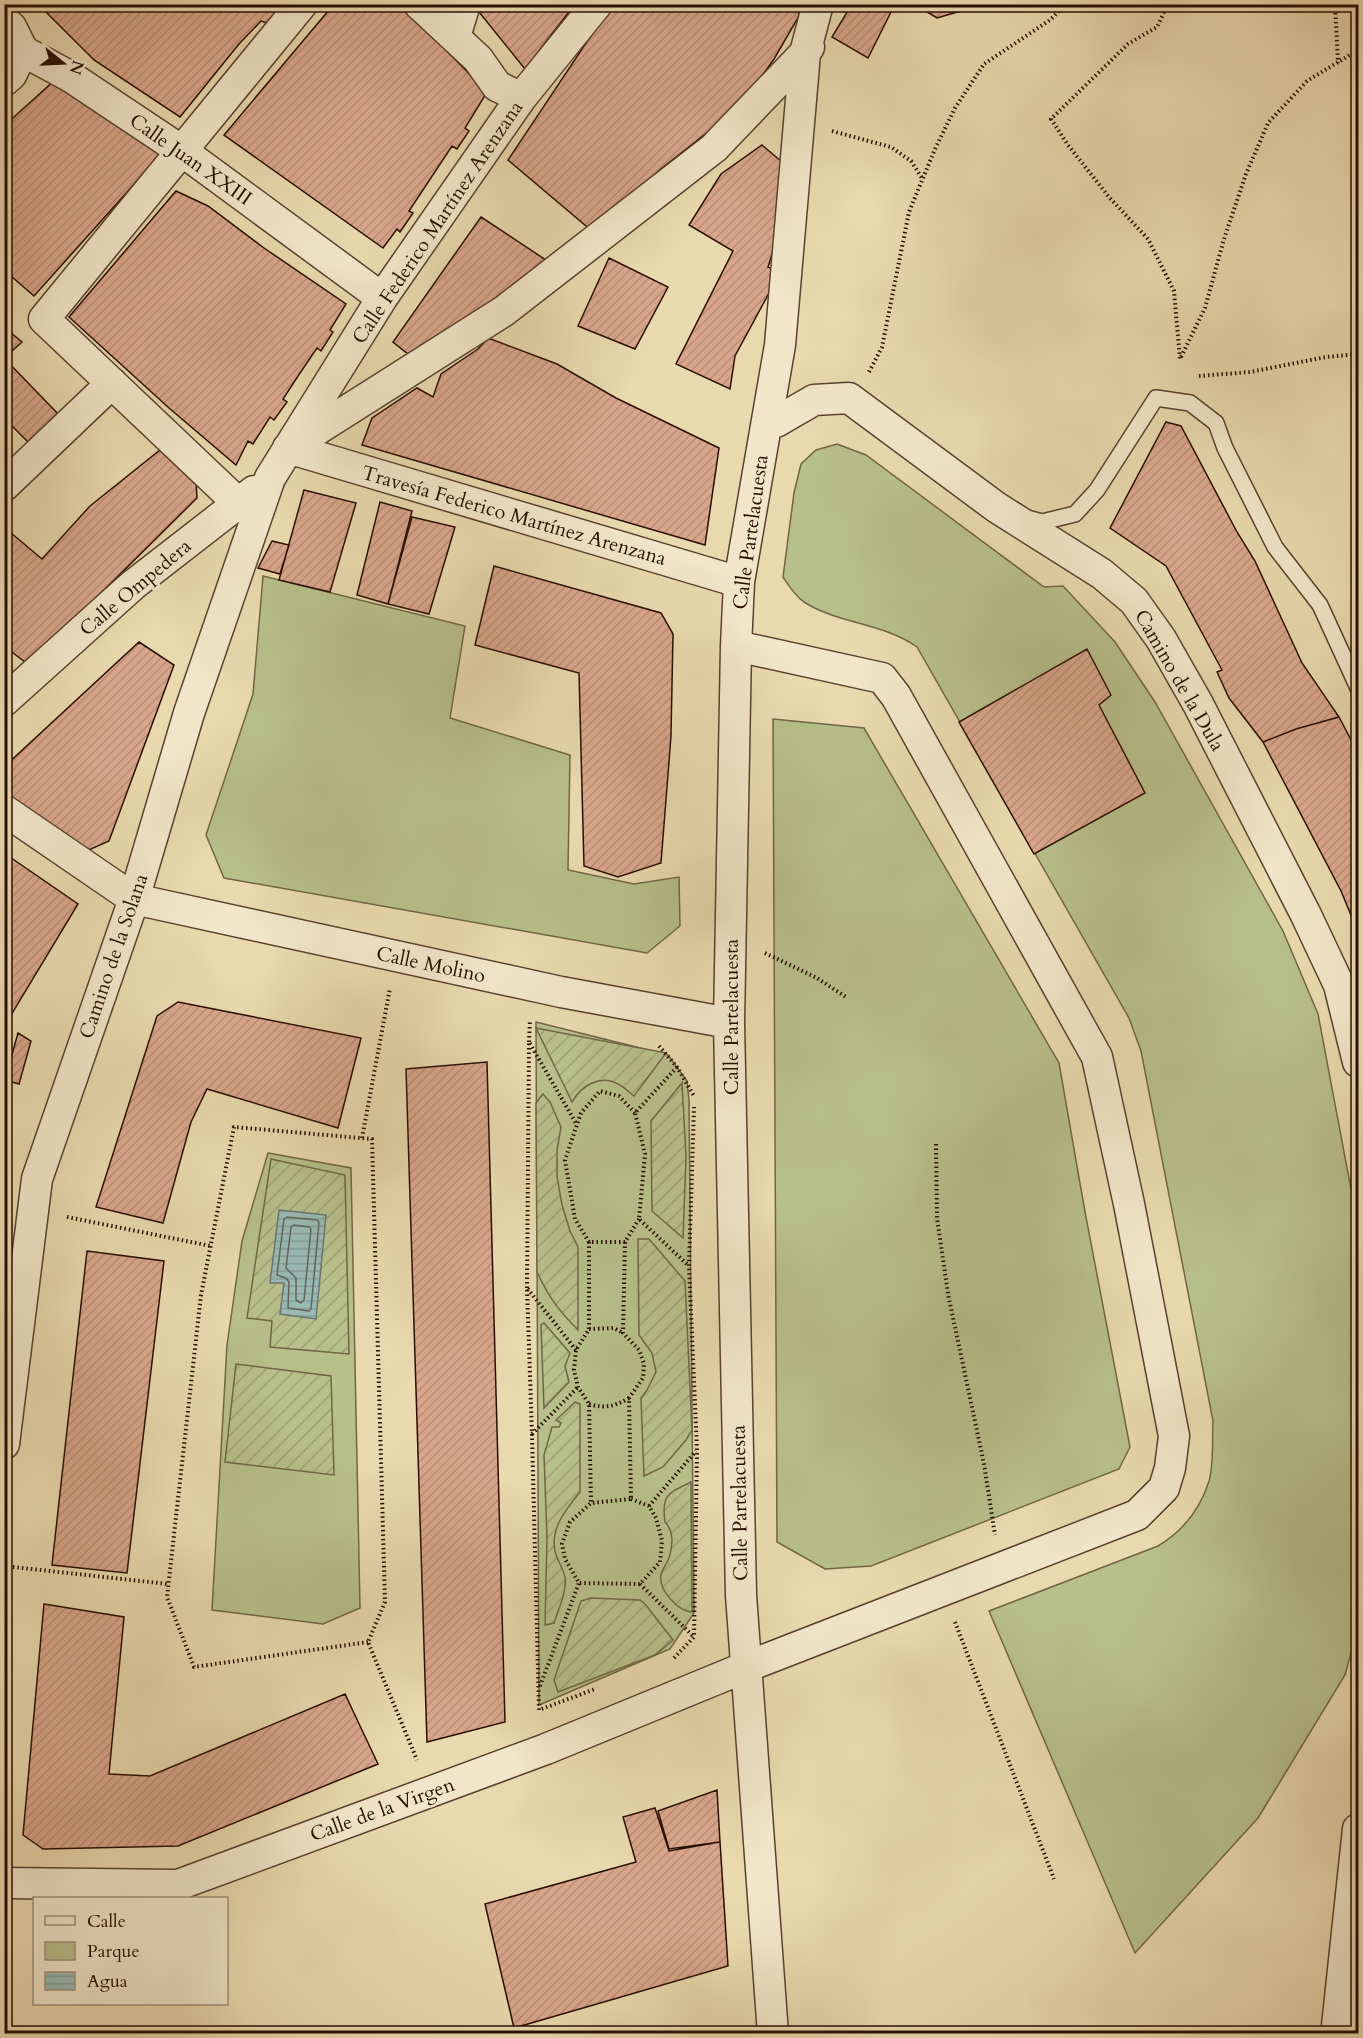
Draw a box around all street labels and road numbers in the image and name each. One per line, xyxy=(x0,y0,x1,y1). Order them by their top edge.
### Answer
street label: Calle Federico Martínez Arenzana xyxy=(346,95,529,349)
street label: Calle Juan XXIII xyxy=(124,107,257,212)
street label: Calle Partelacuesta xyxy=(726,452,775,611)
street label: Travesía Federico Martínez Arenzana xyxy=(358,459,670,572)
street label: Calle Ompedera xyxy=(74,532,197,642)
street label: Camino de la Dula xyxy=(1128,605,1231,756)
street label: Camino de la Solana xyxy=(73,870,154,1042)
street label: Calle Partelacuesta xyxy=(718,939,745,1095)
street label: Calle Molino xyxy=(374,940,488,989)
street label: Calle Partelacuesta xyxy=(725,1424,754,1581)
street label: Calle de la Virgen xyxy=(306,1771,459,1848)

